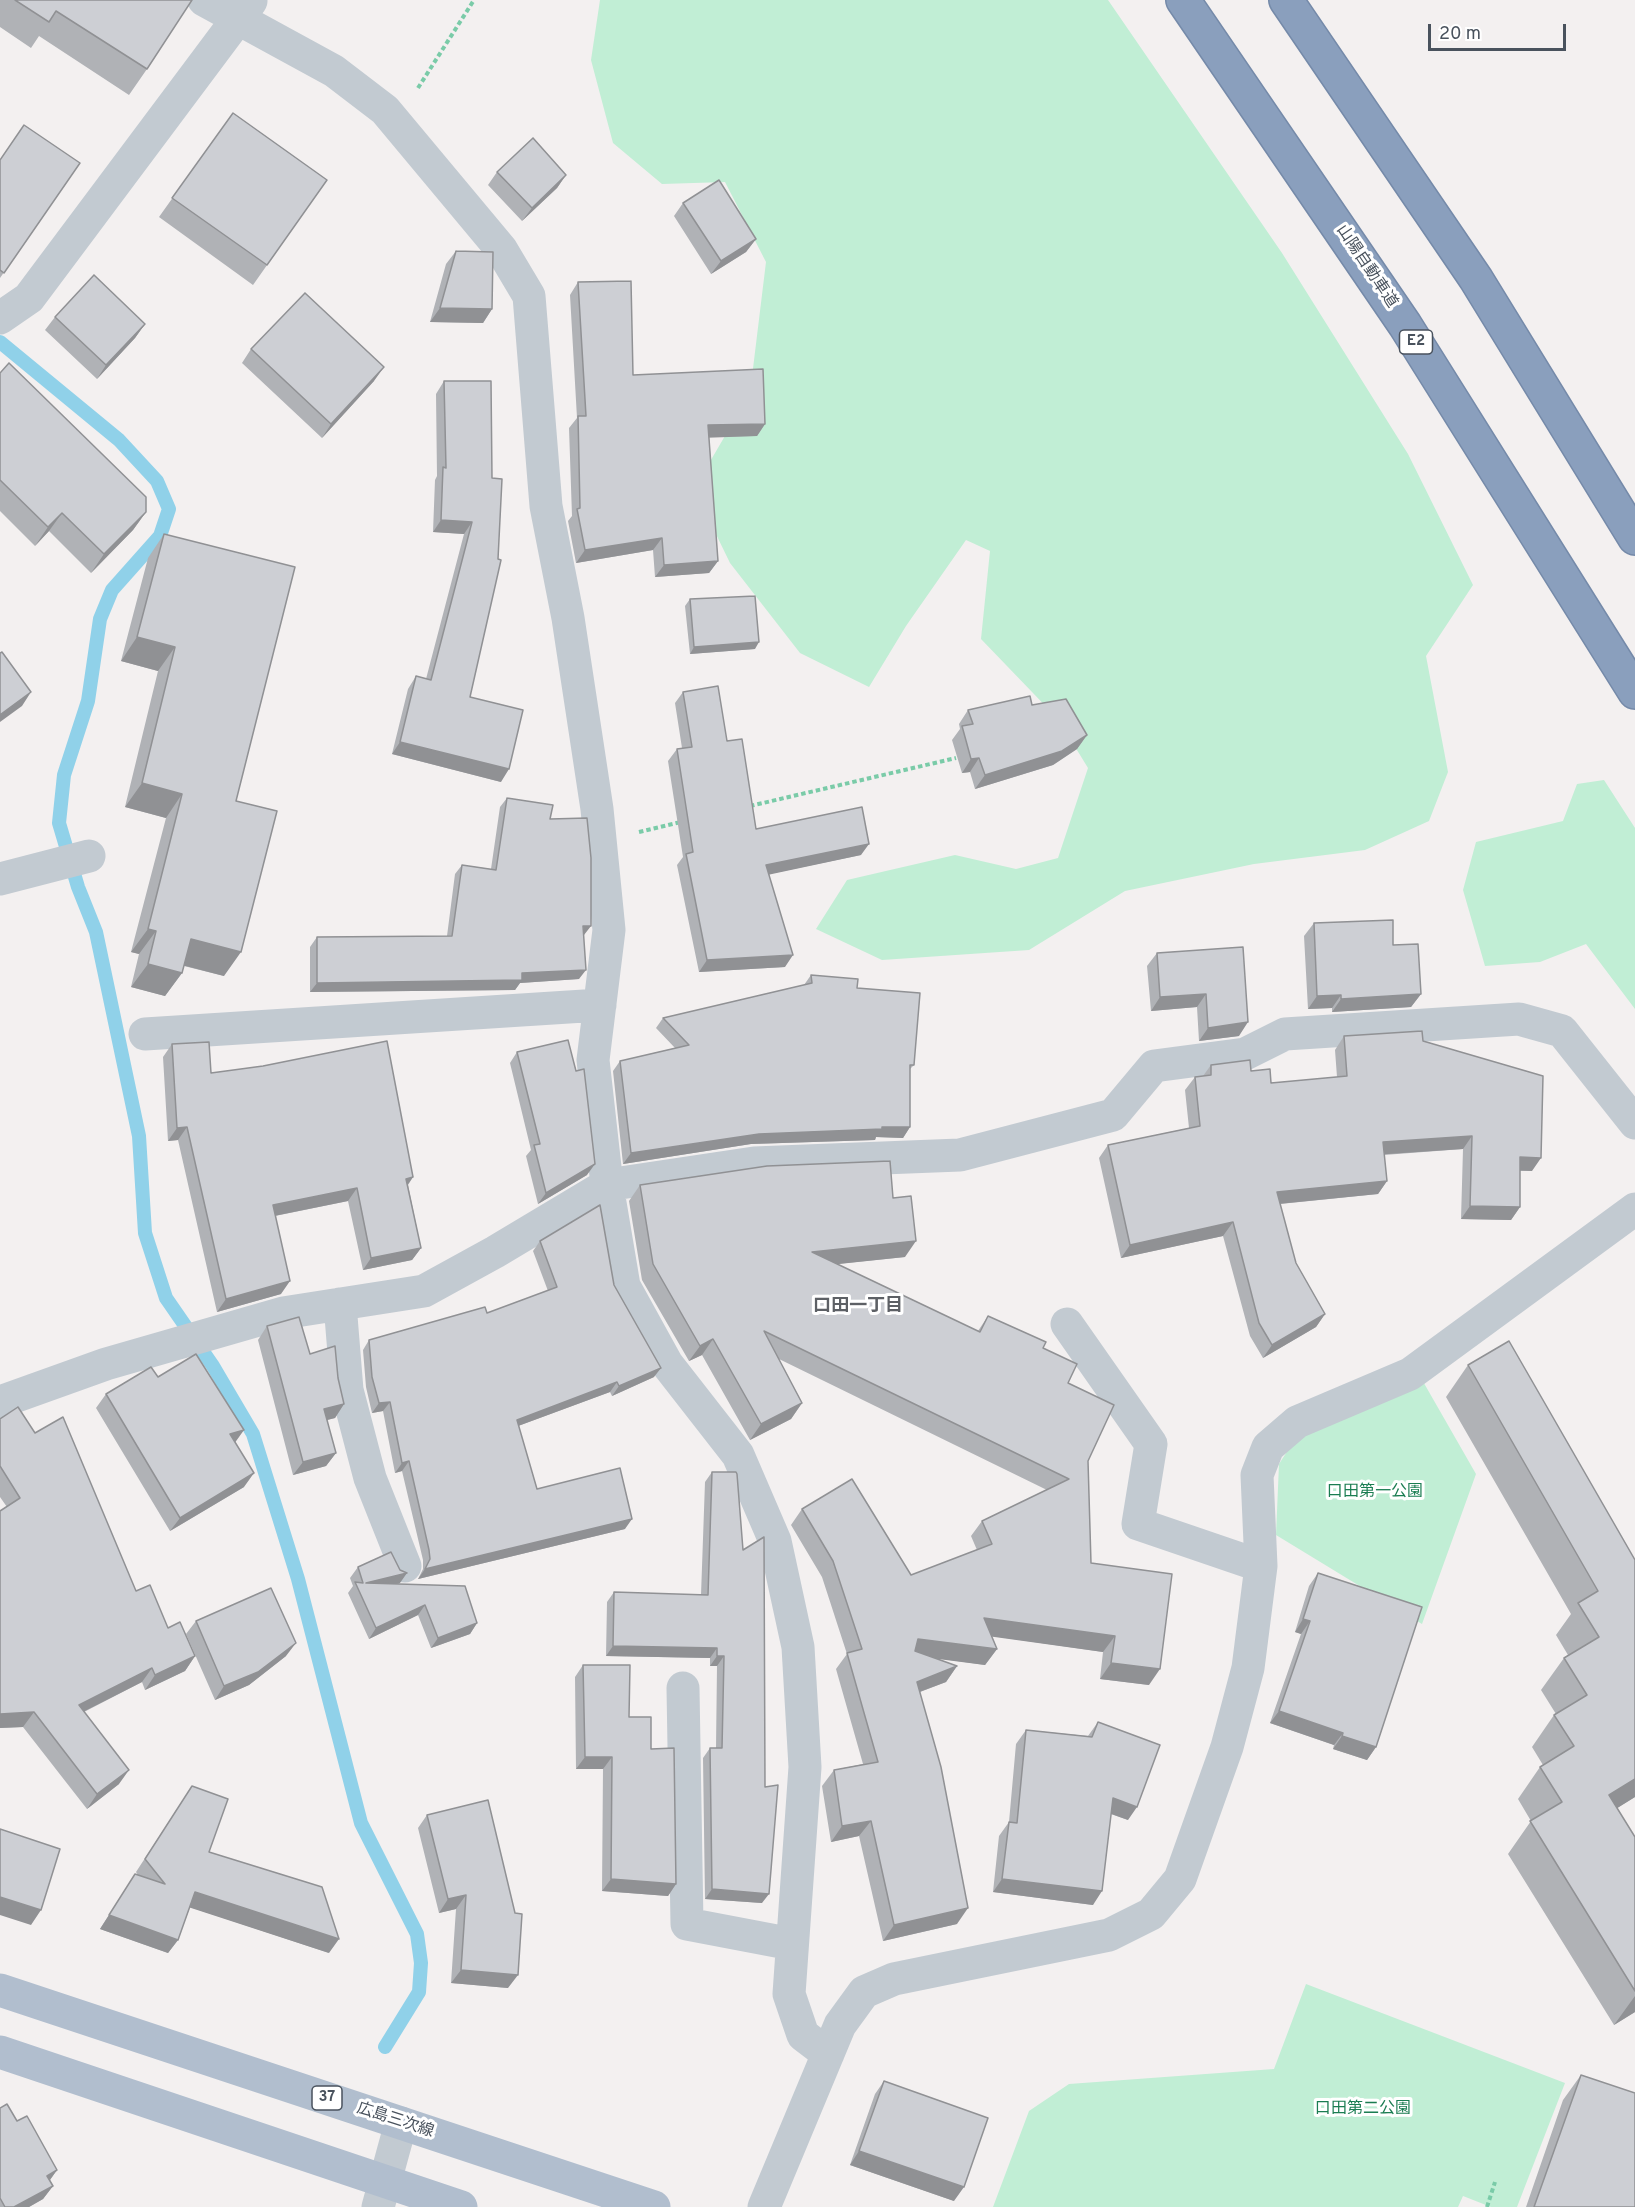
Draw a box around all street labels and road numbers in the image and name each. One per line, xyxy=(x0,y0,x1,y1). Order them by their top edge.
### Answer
street label: 山陽自動車道 xyxy=(1331,222,1401,312)
road number: E2 xyxy=(1400,330,1432,354)
road number: 37 xyxy=(312,2086,342,2110)
street label: 広島三次線 xyxy=(354,2100,436,2142)

